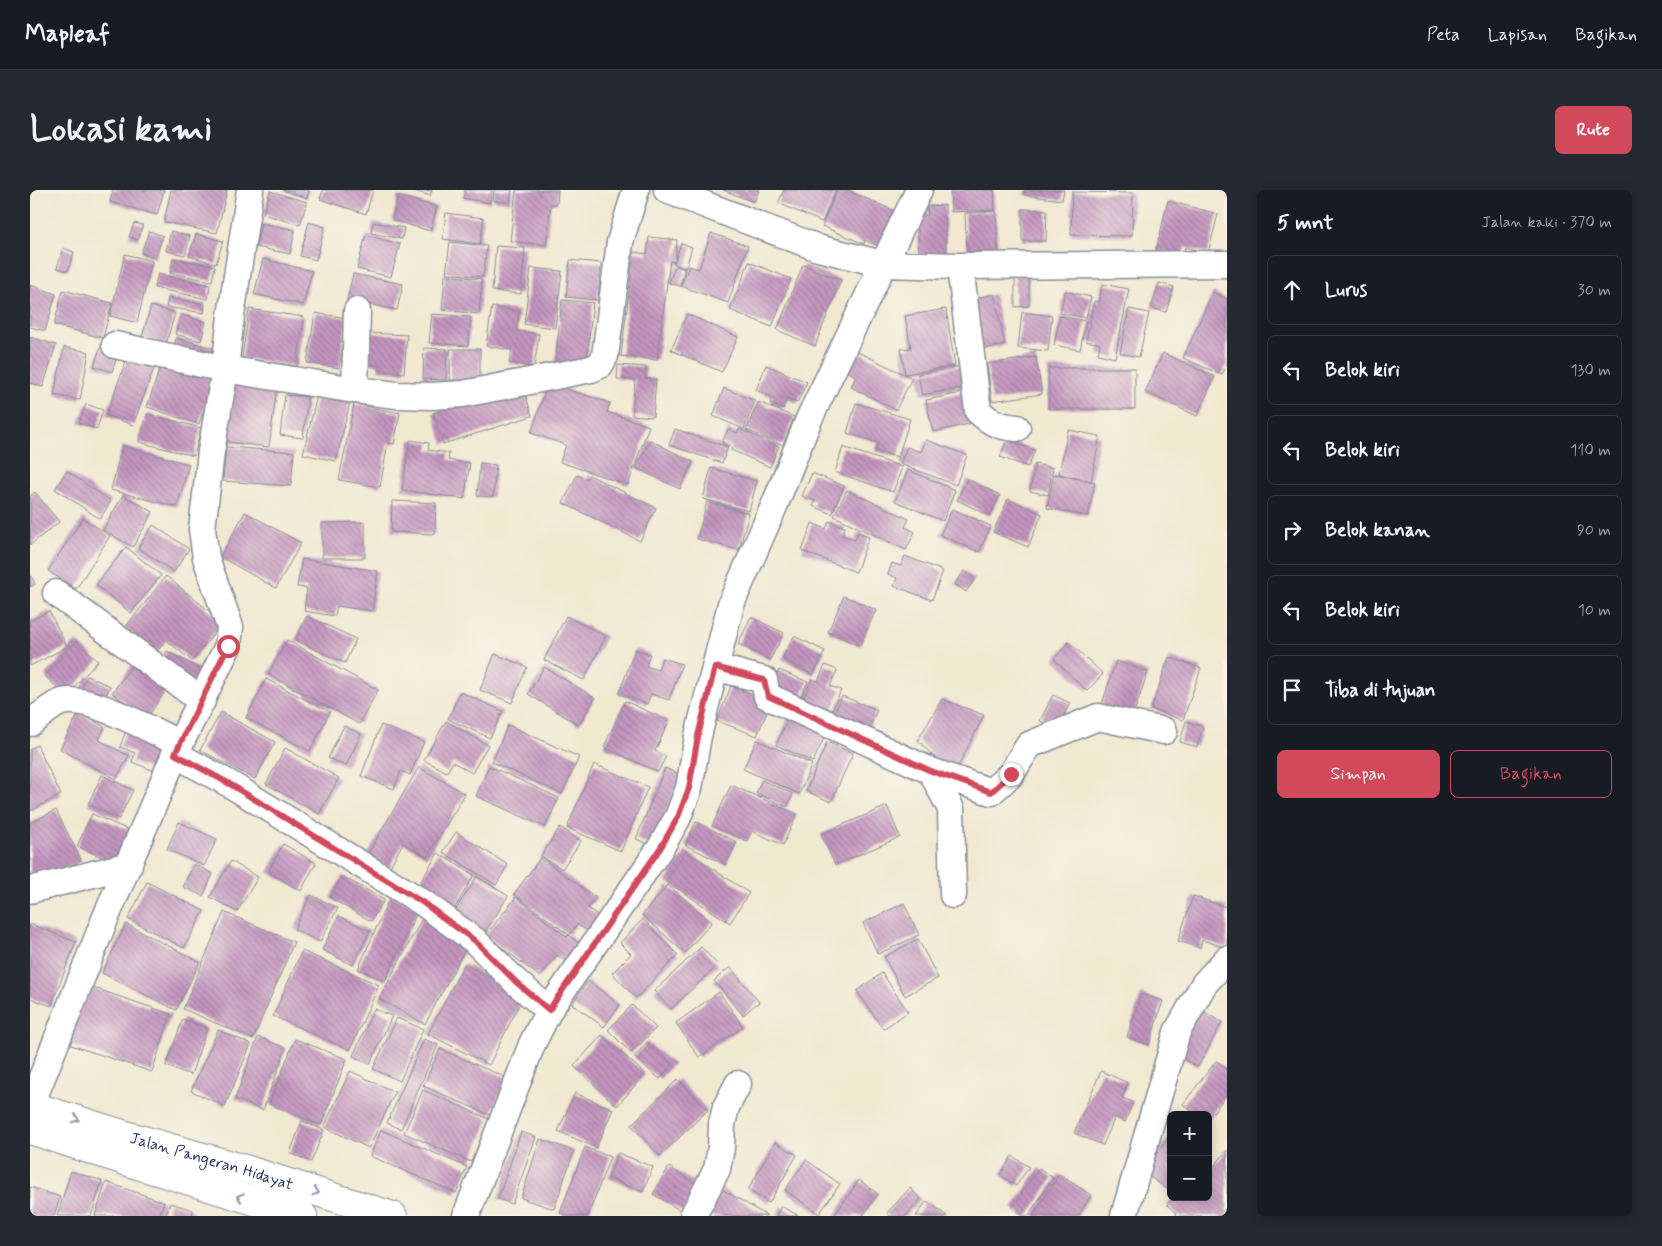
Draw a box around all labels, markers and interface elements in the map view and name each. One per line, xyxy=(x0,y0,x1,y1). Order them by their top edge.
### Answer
text: Mapleaf xyxy=(25,19,110,50)
text: Peta xyxy=(1427,23,1460,47)
text: Lapisan xyxy=(1488,23,1547,47)
text: Bagikan xyxy=(1575,23,1637,47)
button: Rute xyxy=(1555,106,1632,154)
text: Lokasi kami xyxy=(30,107,212,153)
text: 5 mnt xyxy=(1277,209,1334,237)
text: Jalan kaki · 370 m xyxy=(1481,212,1612,233)
icon: ahead xyxy=(1278,276,1306,304)
text: Lurus xyxy=(1325,278,1367,303)
text: 30 m xyxy=(1578,280,1611,301)
icon: left xyxy=(1278,356,1306,384)
text: Belok kiri xyxy=(1325,358,1400,383)
text: 130 m xyxy=(1570,360,1611,381)
icon: left xyxy=(1278,436,1306,464)
text: Belok kiri xyxy=(1325,438,1400,463)
text: 110 m xyxy=(1570,440,1611,461)
icon: right xyxy=(1278,516,1306,544)
text: Belok kanan xyxy=(1325,518,1430,543)
text: 90 m xyxy=(1577,520,1611,541)
icon: left xyxy=(1278,596,1306,624)
text: Belok kiri xyxy=(1325,598,1400,623)
text: 10 m xyxy=(1578,600,1611,621)
route start xyxy=(217,635,240,658)
icon: arrive xyxy=(1278,676,1306,704)
text: Tiba di tujuan xyxy=(1325,678,1436,703)
button: Simpan xyxy=(1277,750,1440,798)
button: Bagikan xyxy=(1450,750,1612,798)
route end xyxy=(1000,763,1023,786)
map controls xyxy=(1167,1111,1212,1201)
button: + xyxy=(1167,1111,1212,1156)
one-way arrow xyxy=(72,1114,80,1124)
street label: Jalan Pangeran Hidayat xyxy=(127,1128,296,1196)
button: − xyxy=(1167,1156,1212,1201)
one-way arrow xyxy=(311,1186,319,1196)
one-way arrow xyxy=(236,1192,244,1202)

